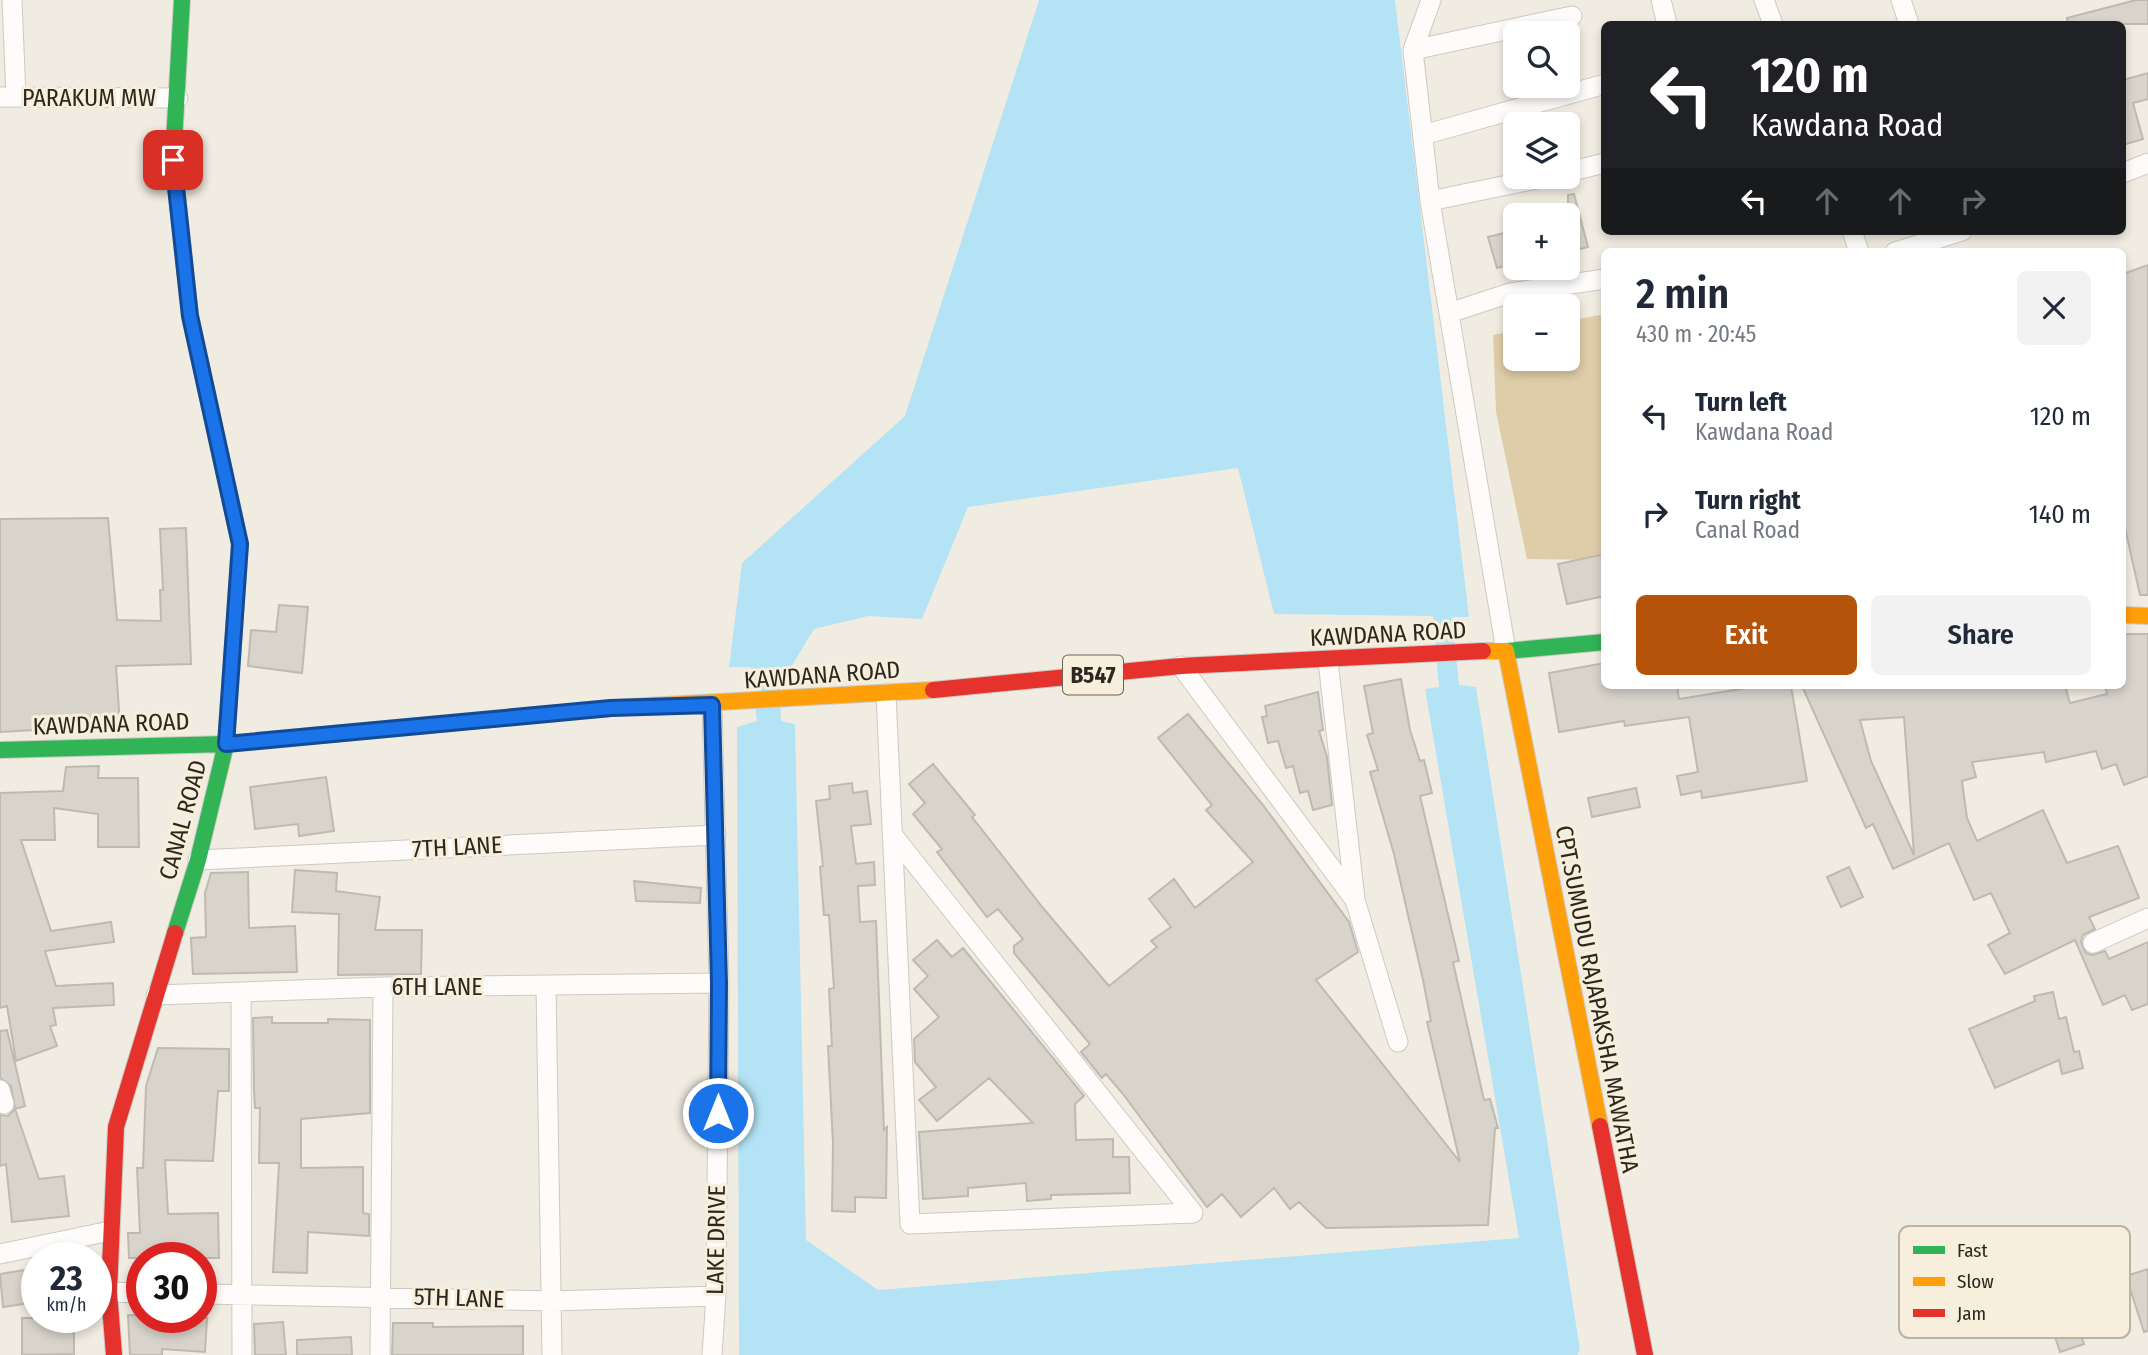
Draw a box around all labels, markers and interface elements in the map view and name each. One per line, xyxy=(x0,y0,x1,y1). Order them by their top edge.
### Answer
map controls xyxy=(1503,21,1580,371)
button: search xyxy=(1503,21,1580,98)
text: 120 m xyxy=(1751,46,1869,105)
icon: left xyxy=(1636,49,1727,140)
street label: PARAKUM MW xyxy=(22,84,156,112)
text: Kawdana Road xyxy=(1751,106,1943,144)
button: layers xyxy=(1503,112,1580,189)
pin xyxy=(143,130,203,190)
icon: arrive xyxy=(154,141,192,179)
icon: left xyxy=(1735,182,1773,220)
icon: ahead xyxy=(1808,182,1846,220)
icon: ahead xyxy=(1881,182,1919,220)
icon: right xyxy=(1954,182,1992,220)
button: + xyxy=(1503,203,1580,280)
text: 2 min xyxy=(1636,269,1729,319)
button: close xyxy=(2017,271,2091,345)
button: − xyxy=(1503,294,1580,371)
text: 430 m · 20:45 xyxy=(1636,320,1756,348)
text: Turn left xyxy=(1695,387,1787,418)
icon: left xyxy=(1636,397,1674,435)
text: 120 m xyxy=(2030,401,2091,432)
text: Kawdana Road xyxy=(1695,418,1833,446)
text: Turn right xyxy=(1695,485,1801,516)
icon: right xyxy=(1636,495,1674,533)
text: 140 m xyxy=(2029,499,2091,530)
text: Canal Road xyxy=(1695,516,1800,544)
button: Exit xyxy=(1636,595,1857,675)
button: Share xyxy=(1871,595,2091,675)
street label: KAWDANA ROAD xyxy=(1309,616,1467,652)
street label: KAWDANA ROAD xyxy=(743,656,901,694)
road number: B547 xyxy=(1063,656,1123,694)
street label: KAWDANA ROAD xyxy=(32,707,190,741)
street label: CANAL ROAD xyxy=(154,757,212,883)
street label: CPT.SUMUDU RAJAPAKSHA MAWATHA xyxy=(1550,823,1644,1175)
street label: 7TH LANE xyxy=(411,831,503,863)
street label: 6TH LANE xyxy=(391,973,483,1001)
position arrow xyxy=(681,1076,755,1150)
street label: LAKE DRIVE xyxy=(701,1185,731,1295)
legend xyxy=(1899,1226,2130,1338)
text: Fast xyxy=(1957,1239,1988,1262)
speed limit sign: 30 xyxy=(126,1242,217,1333)
text: 23 xyxy=(50,1257,83,1299)
text: Slow xyxy=(1957,1270,1994,1293)
street label: 5TH LANE xyxy=(413,1282,505,1314)
text: km/h xyxy=(46,1294,87,1316)
text: Jam xyxy=(1957,1302,1986,1325)

